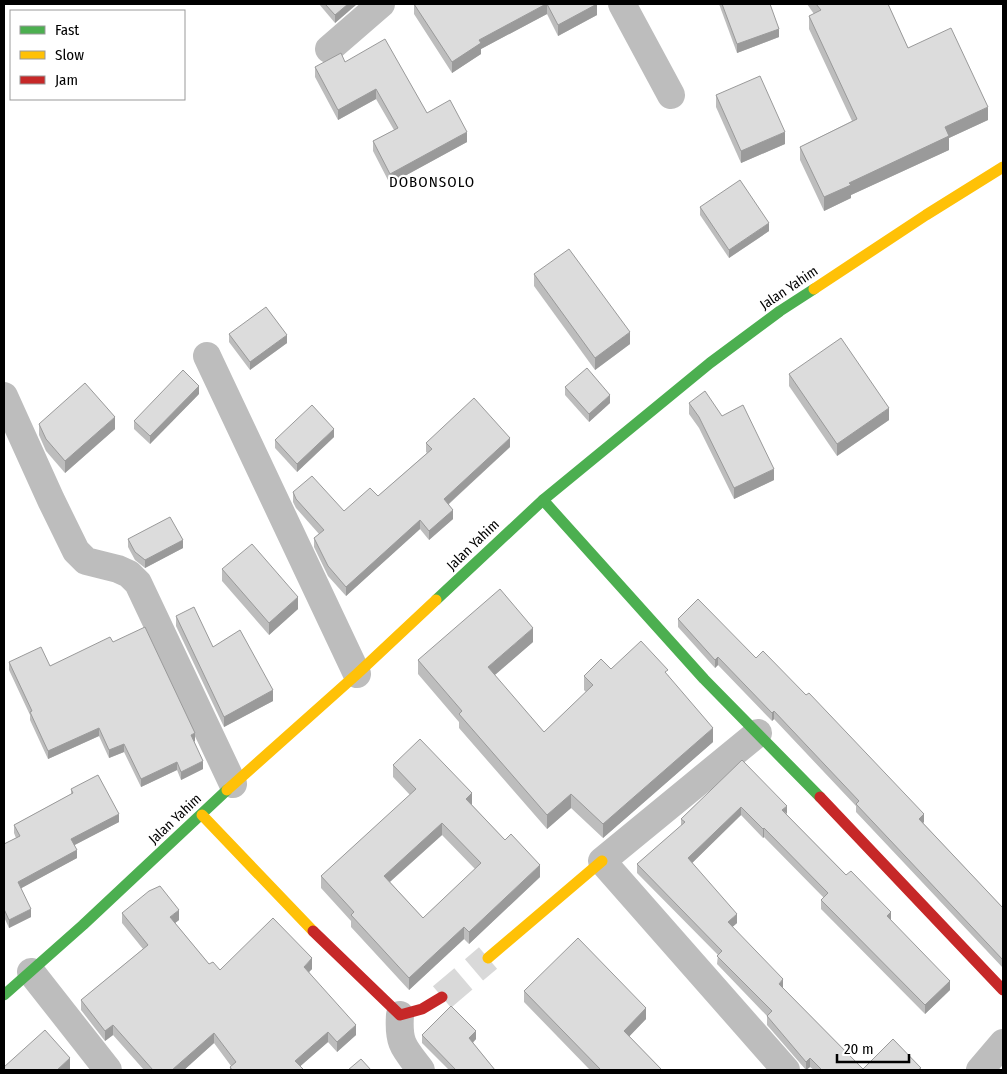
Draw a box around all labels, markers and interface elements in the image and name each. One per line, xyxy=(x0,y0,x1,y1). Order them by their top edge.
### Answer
legend xyxy=(10,10,185,100)
text: Fast xyxy=(55,21,79,39)
text: Slow xyxy=(55,46,84,64)
text: Jam xyxy=(55,71,78,89)
district label: DOBONSOLO xyxy=(389,173,475,191)
street label: Jalan Yahim xyxy=(757,262,821,314)
street label: Jalan Yahim xyxy=(443,516,503,574)
street label: Jalan Yahim xyxy=(145,790,205,848)
scale bar xyxy=(837,1032,910,1064)
text: 20 m xyxy=(844,1040,874,1058)

